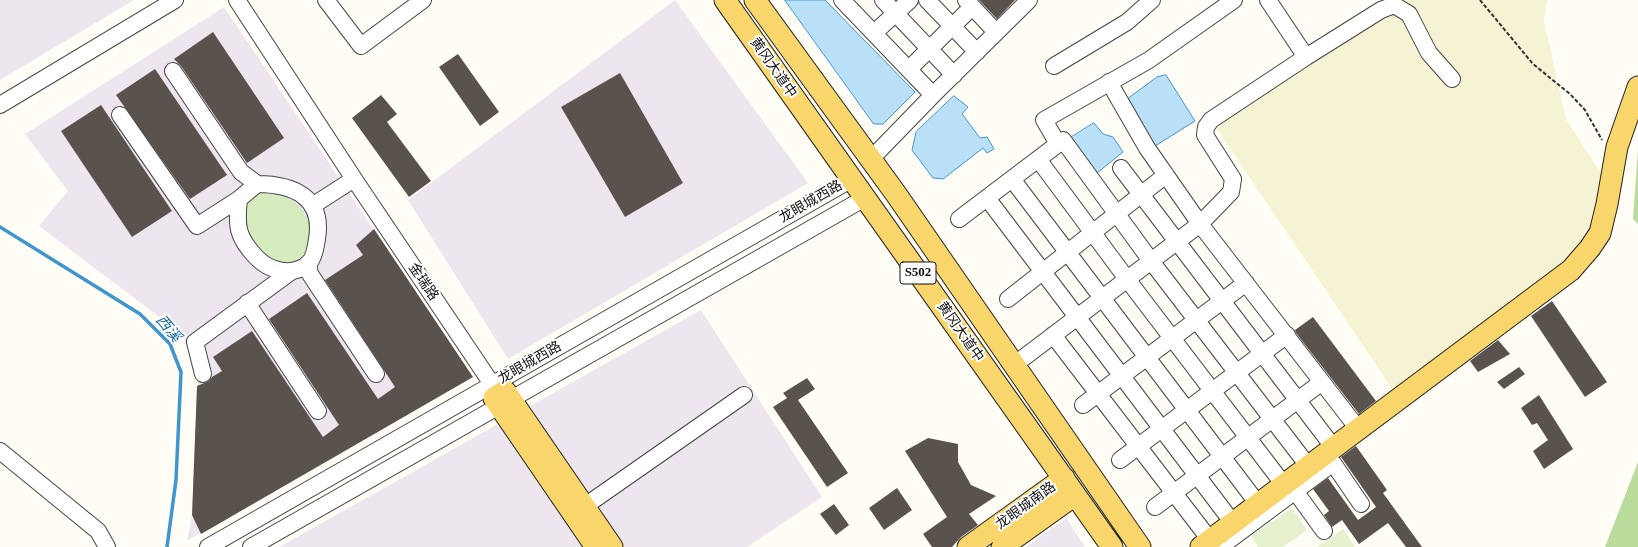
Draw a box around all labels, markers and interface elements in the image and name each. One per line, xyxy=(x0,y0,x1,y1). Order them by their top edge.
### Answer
street label: 黄冈大道中 xyxy=(746,35,800,101)
street label: 龙眼城西路 xyxy=(776,177,846,227)
street label: 金瑞路 xyxy=(404,260,442,304)
road number: S502 xyxy=(900,262,936,284)
street label: 黄冈大道中 xyxy=(933,299,987,365)
water label: 西溪 xyxy=(151,312,185,346)
street label: 龙眼城西路 xyxy=(495,338,565,388)
street label: 龙眼城南路 xyxy=(993,479,1059,533)

